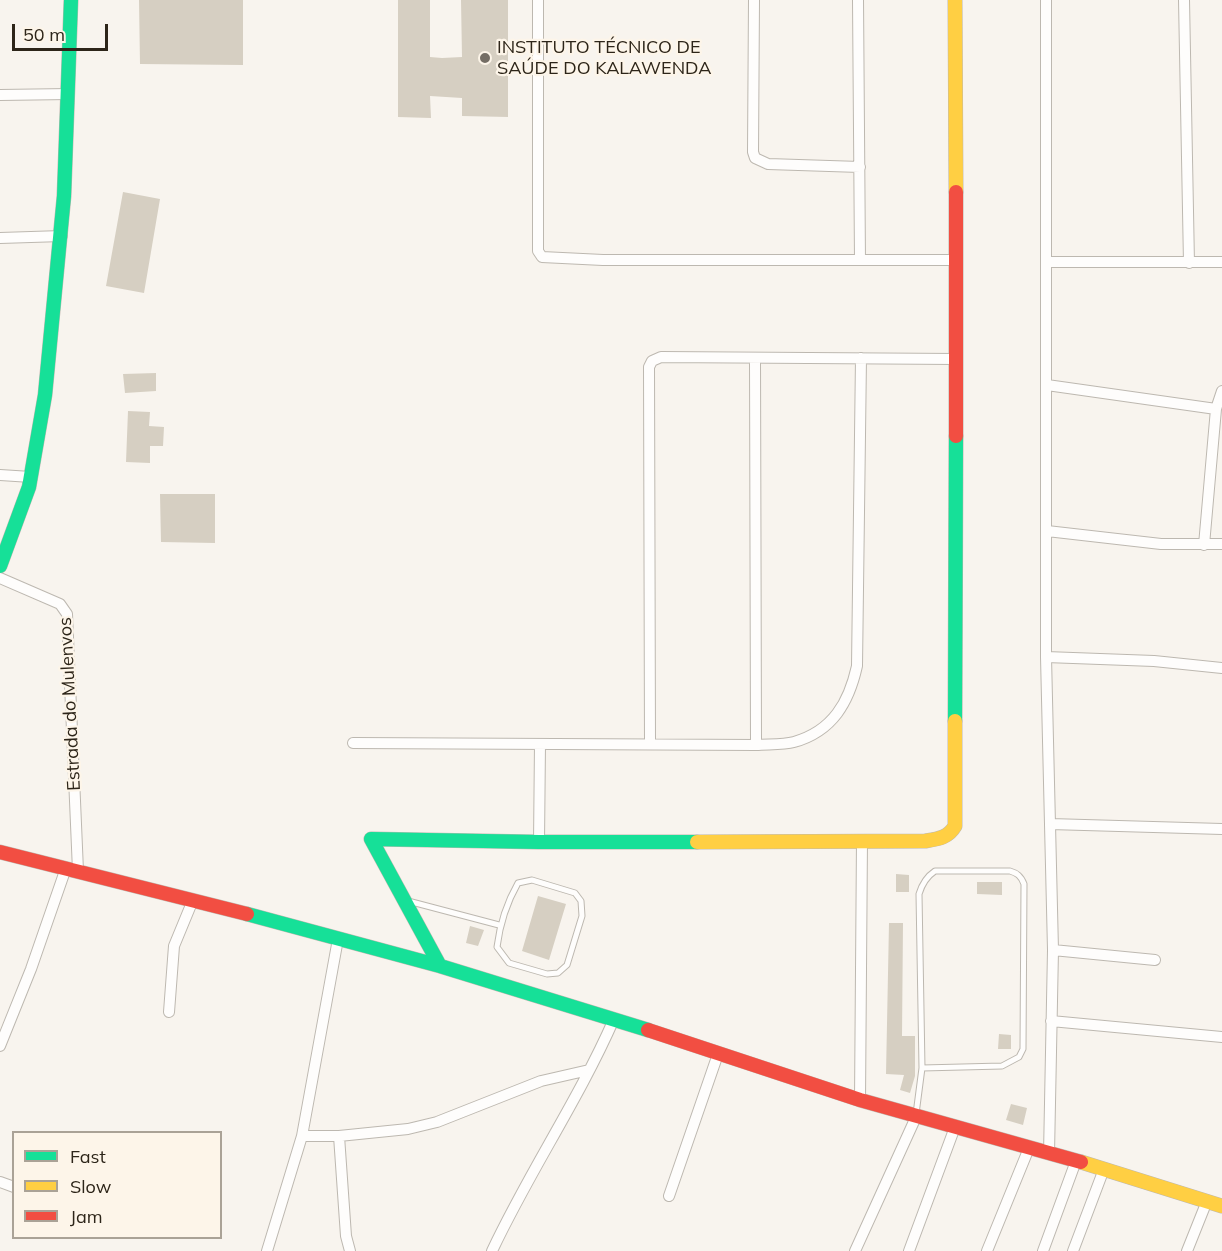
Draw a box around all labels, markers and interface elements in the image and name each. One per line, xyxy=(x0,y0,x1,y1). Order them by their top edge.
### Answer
scale bar xyxy=(15,12,111,50)
text: 50 m xyxy=(23,23,65,46)
place label: INSTITUTO TÉCNICO DE SAÚDE DO KALAWENDA xyxy=(497,37,712,80)
marker: INSTITUTO TÉCNICO DE SAÚDE DO KALAWENDA xyxy=(478,51,492,65)
street label: Estrada do Mulenvos xyxy=(55,617,85,791)
legend xyxy=(12,1131,222,1239)
text: Fast xyxy=(70,1145,106,1168)
text: Slow xyxy=(70,1175,111,1198)
text: Jam xyxy=(70,1205,103,1228)

